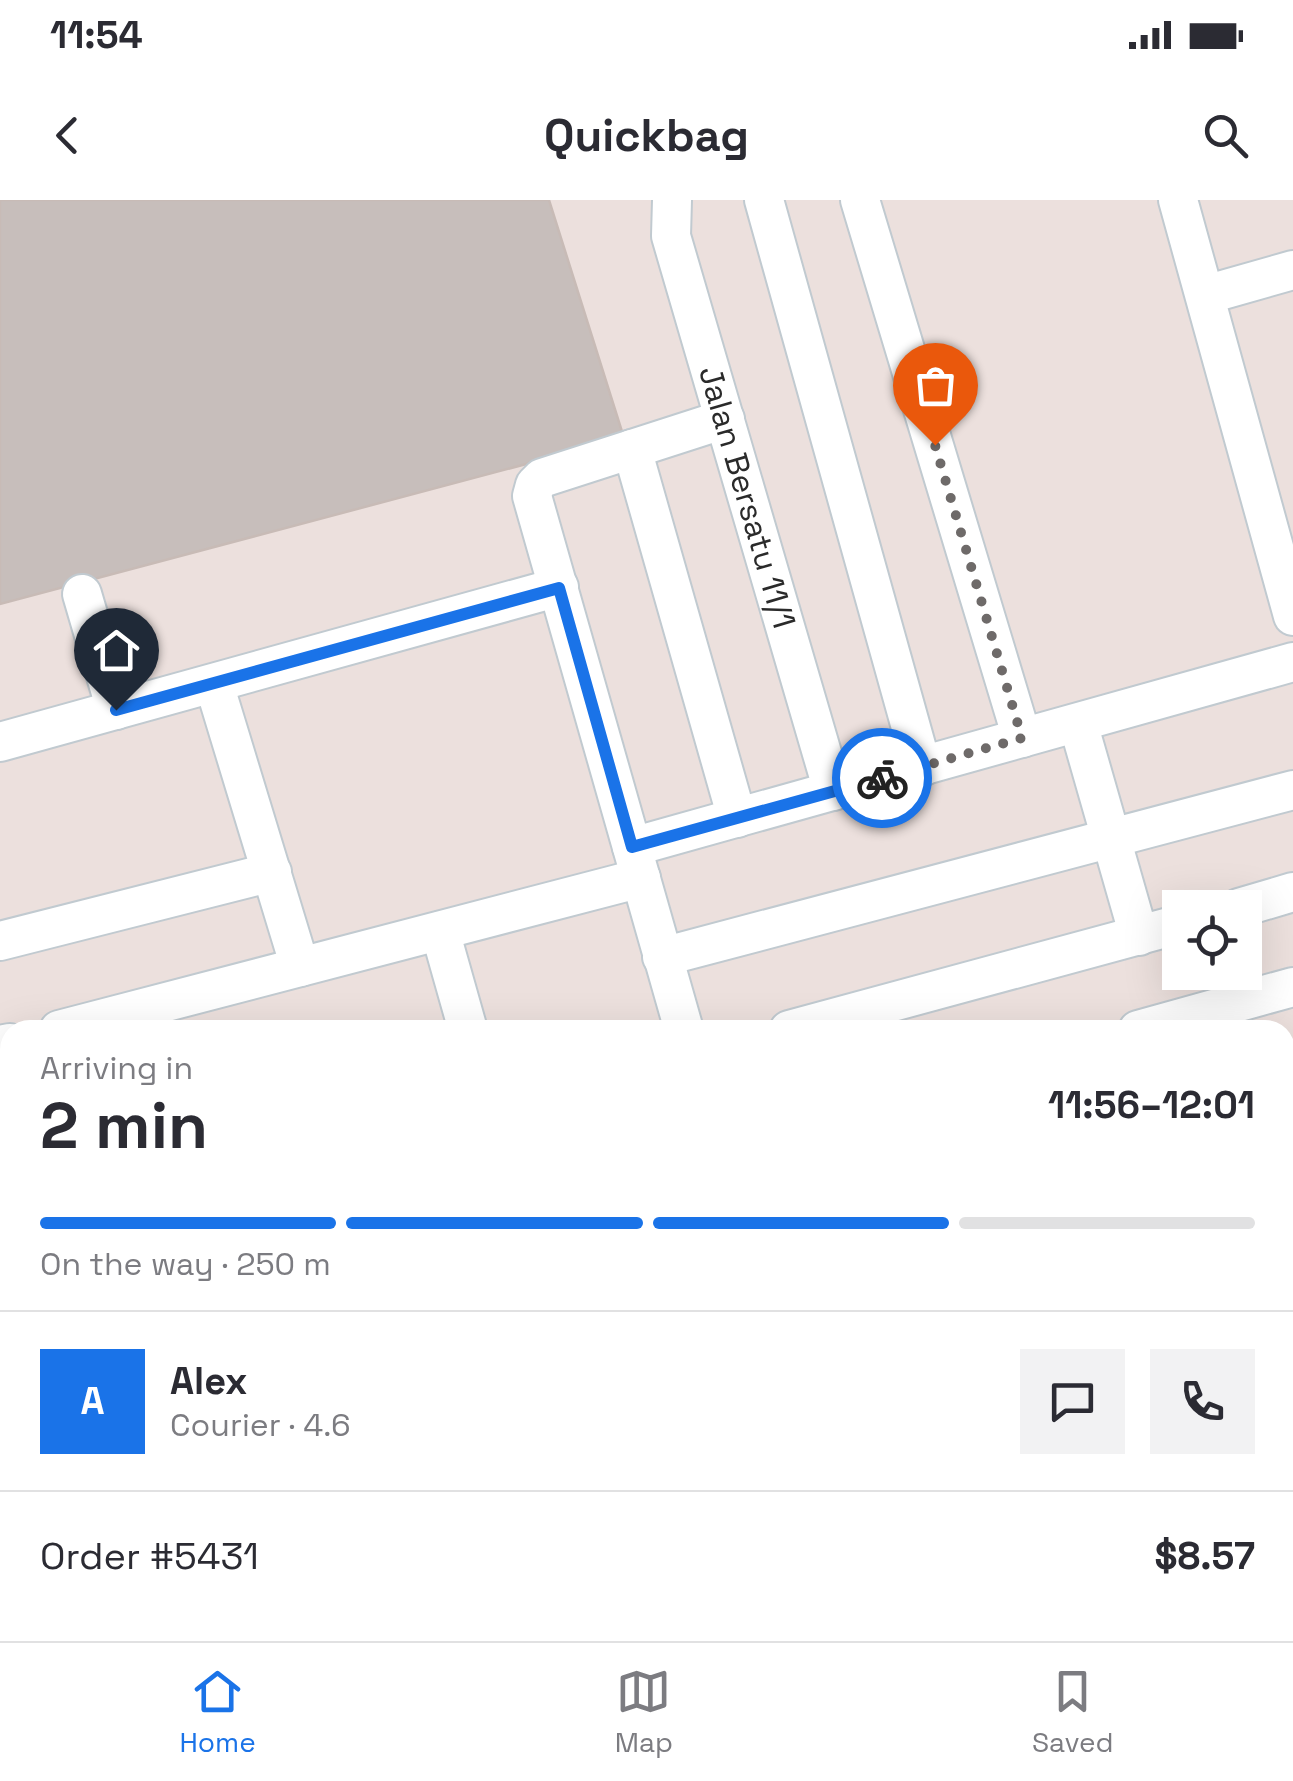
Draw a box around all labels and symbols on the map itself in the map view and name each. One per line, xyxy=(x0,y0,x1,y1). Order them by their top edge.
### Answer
pin xyxy=(893,343,978,446)
street label: Jalan Bersatu 11/1 xyxy=(690,361,804,633)
pin xyxy=(74,608,159,711)
courier xyxy=(832,728,932,828)

